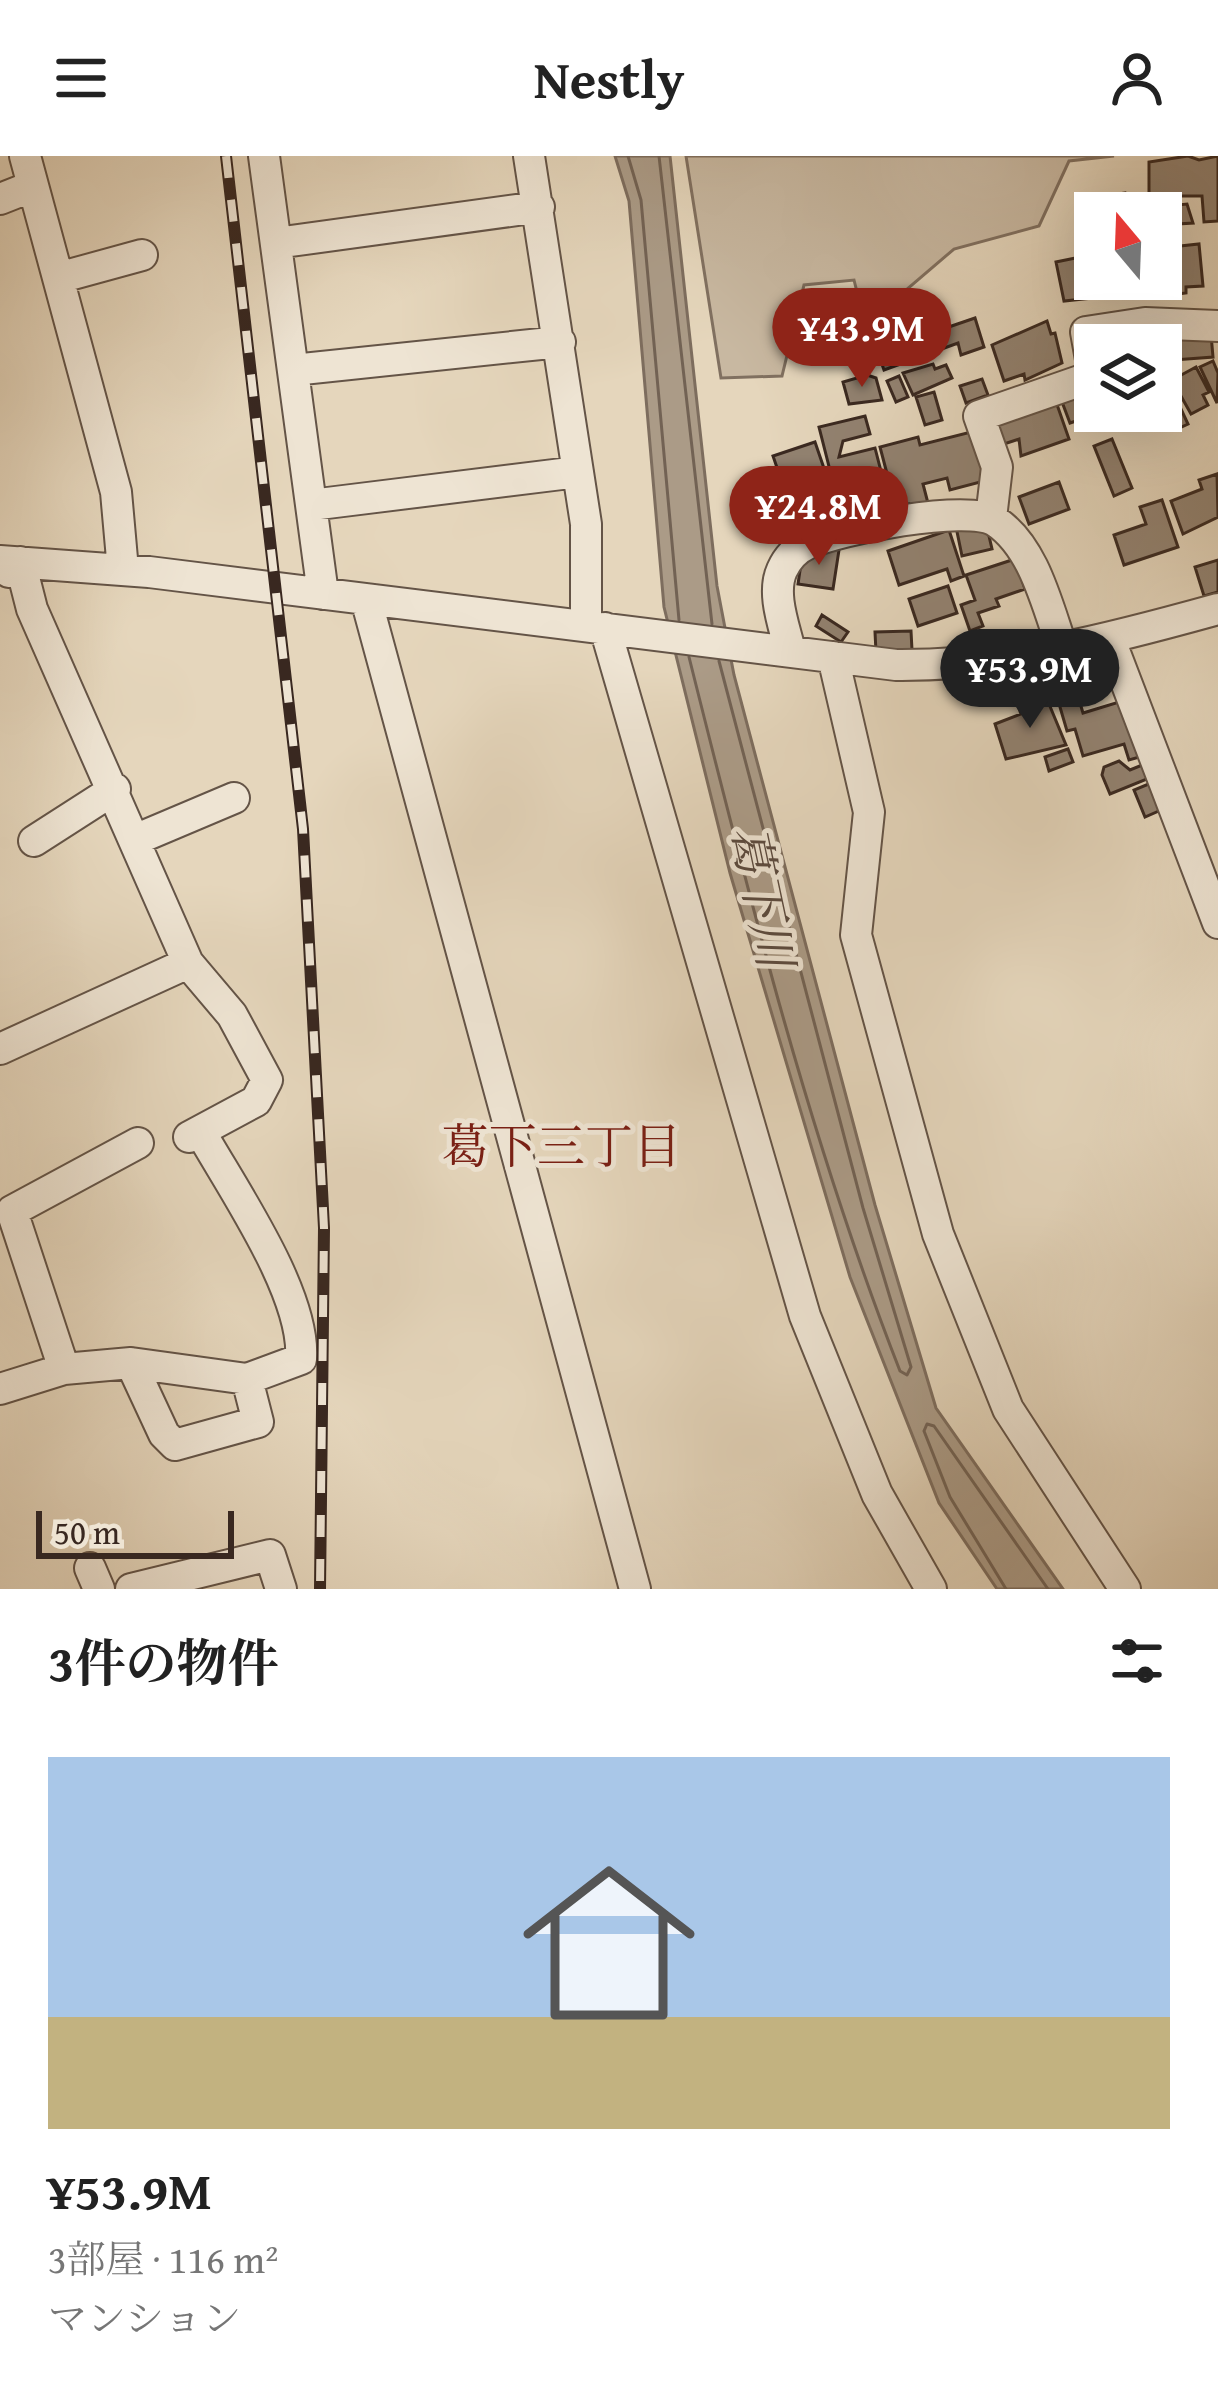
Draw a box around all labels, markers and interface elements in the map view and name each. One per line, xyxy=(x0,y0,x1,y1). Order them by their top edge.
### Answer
text: Nestly xyxy=(534,39,684,118)
icon: menu xyxy=(48,45,114,111)
icon: person xyxy=(1104,45,1170,111)
north arrow xyxy=(1074,192,1182,300)
map controls xyxy=(1074,192,1182,432)
pin: ¥43.9M xyxy=(764,288,960,390)
text: ¥43.9M xyxy=(799,298,925,355)
button: layers xyxy=(1074,324,1182,432)
pin: ¥24.8M xyxy=(721,466,917,568)
text: ¥24.8M xyxy=(756,476,882,533)
pin: ¥53.9M xyxy=(932,629,1128,731)
text: ¥53.9M xyxy=(967,639,1093,696)
water label: 葛下川 xyxy=(713,818,814,979)
district label: 葛下三丁目 xyxy=(441,1110,681,1181)
scale bar xyxy=(36,1505,234,1558)
text: 50 m xyxy=(54,1508,120,1556)
text: 3件の物件 xyxy=(48,1625,278,1700)
icon: filters xyxy=(1104,1628,1170,1694)
icon: home xyxy=(501,1835,717,2051)
text: ¥53.9M xyxy=(48,2153,212,2228)
text: 3部屋 · 116 m² xyxy=(48,2230,278,2287)
text: マンション xyxy=(48,2289,241,2346)

